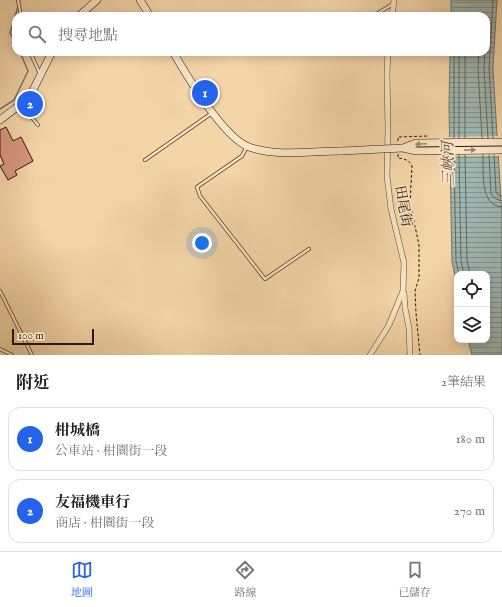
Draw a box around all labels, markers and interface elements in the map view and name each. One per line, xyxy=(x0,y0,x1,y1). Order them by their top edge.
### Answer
search box xyxy=(12,12,490,56)
icon: search xyxy=(26,23,48,45)
text: 搜尋地點 xyxy=(58,26,118,45)
pin: 1 xyxy=(192,78,218,108)
pin: 2 xyxy=(17,89,43,119)
water label: 三峽河 xyxy=(439,138,458,187)
one-way arrow xyxy=(415,140,427,147)
one-way arrow xyxy=(464,147,476,154)
street label: 田尾街 xyxy=(391,184,416,228)
your location xyxy=(192,233,212,253)
map controls xyxy=(454,271,490,343)
button: locate xyxy=(454,271,490,307)
button: layers xyxy=(454,307,490,343)
scale bar xyxy=(12,327,94,346)
text: 100 m xyxy=(18,329,44,343)
text: 附近 xyxy=(16,373,50,394)
text: 2筆結果 xyxy=(441,374,486,391)
text: 柑城橋 xyxy=(55,421,100,440)
text: 1 xyxy=(28,431,32,448)
text: 180 m xyxy=(456,431,485,448)
text: 公車站 · 柑園街一段 xyxy=(55,443,168,460)
text: 友福機車行 xyxy=(55,493,130,512)
text: 2 xyxy=(27,503,33,520)
text: 270 m xyxy=(454,503,485,520)
text: 商店 · 柑園街一段 xyxy=(55,515,155,532)
tab: 地圖 xyxy=(71,559,93,600)
tab: 路線 xyxy=(234,559,256,600)
tab: 已儲存 xyxy=(398,559,431,600)

